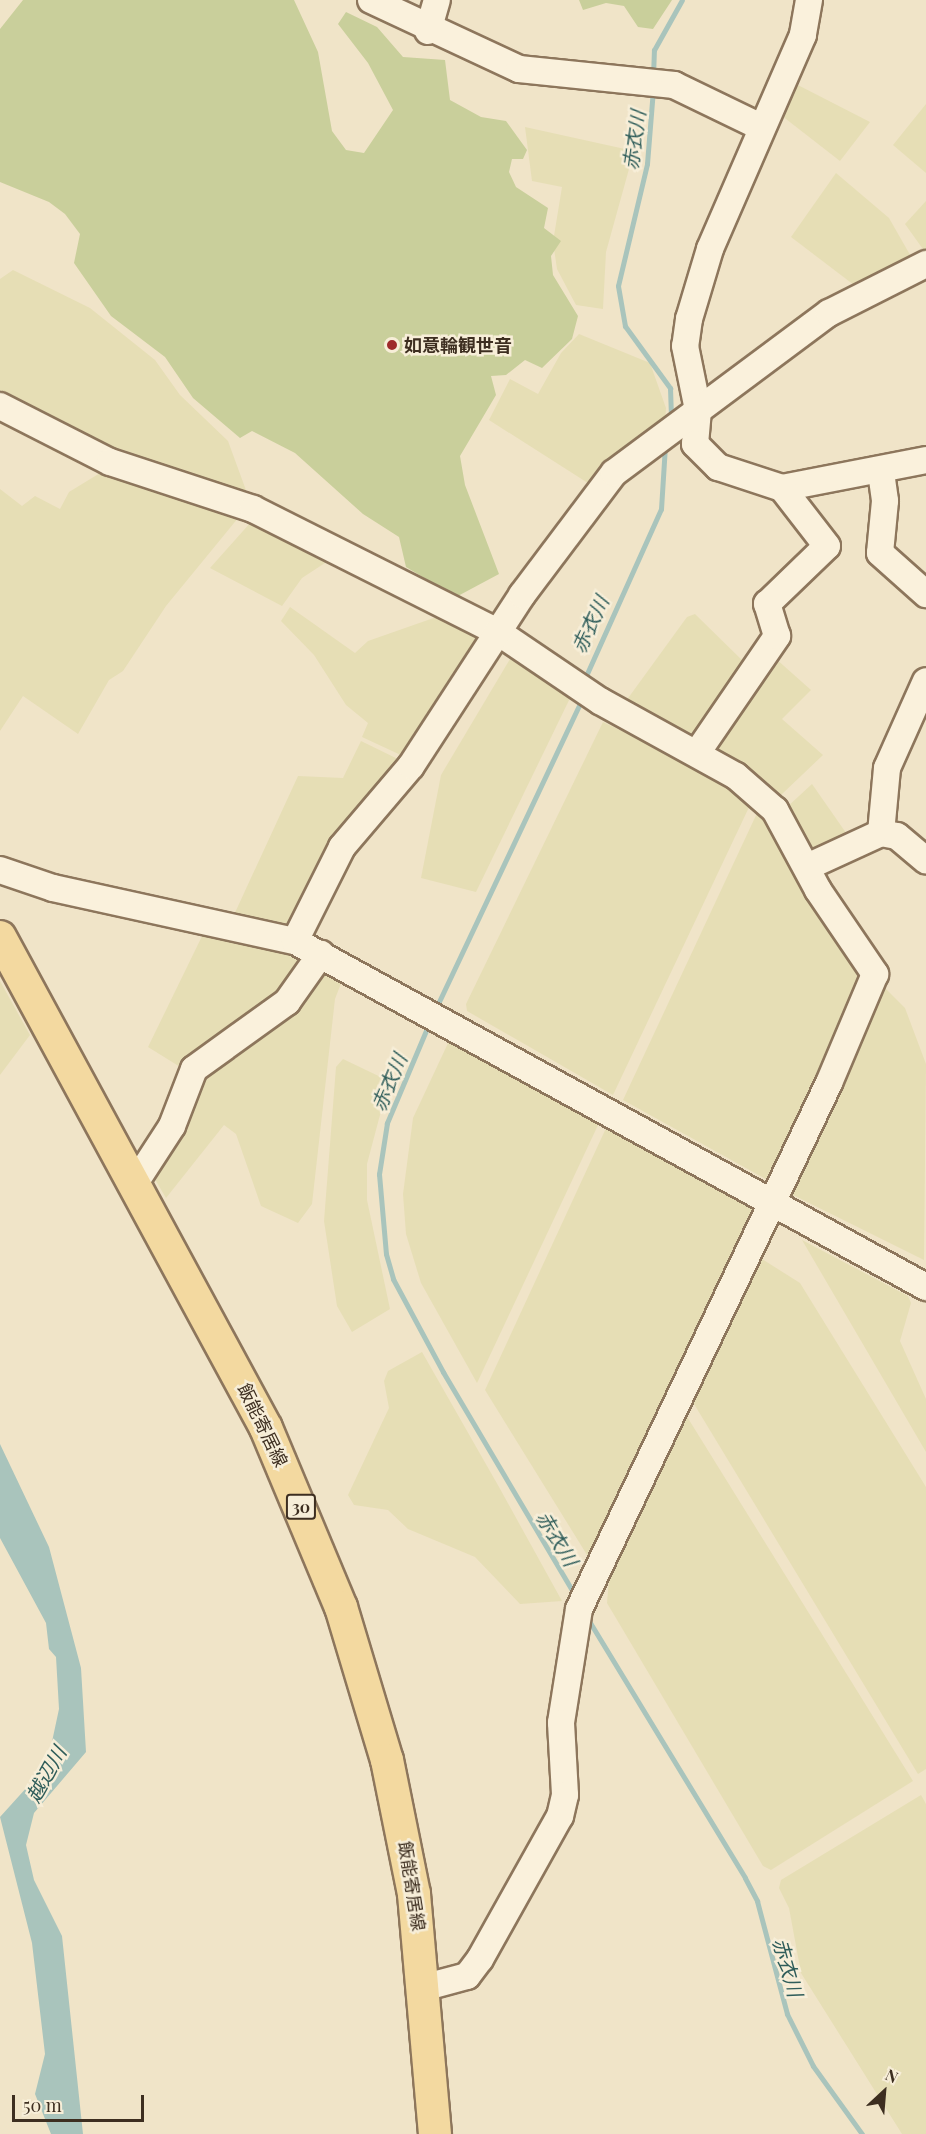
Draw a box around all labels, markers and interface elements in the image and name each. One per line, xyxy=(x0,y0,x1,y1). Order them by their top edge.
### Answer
water label: 赤衣川 xyxy=(617,109,649,171)
place label: 如意輪観世音 xyxy=(404,334,512,356)
marker: 如意輪観世音 xyxy=(385,338,399,352)
water label: 赤衣川 xyxy=(565,592,613,656)
water label: 赤衣川 xyxy=(365,1050,411,1114)
street label: 飯能寄居線 xyxy=(234,1380,292,1470)
road number: 30 xyxy=(284,1494,318,1520)
water label: 赤衣川 xyxy=(532,1506,584,1570)
water label: 越辺川 xyxy=(20,1742,70,1806)
street label: 飯能寄居線 xyxy=(394,1840,430,1932)
water label: 赤衣川 xyxy=(769,1935,809,1999)
north arrow xyxy=(854,2062,914,2122)
text: N xyxy=(882,2063,902,2087)
scale bar xyxy=(15,2083,147,2121)
text: 50 m xyxy=(23,2093,62,2117)

